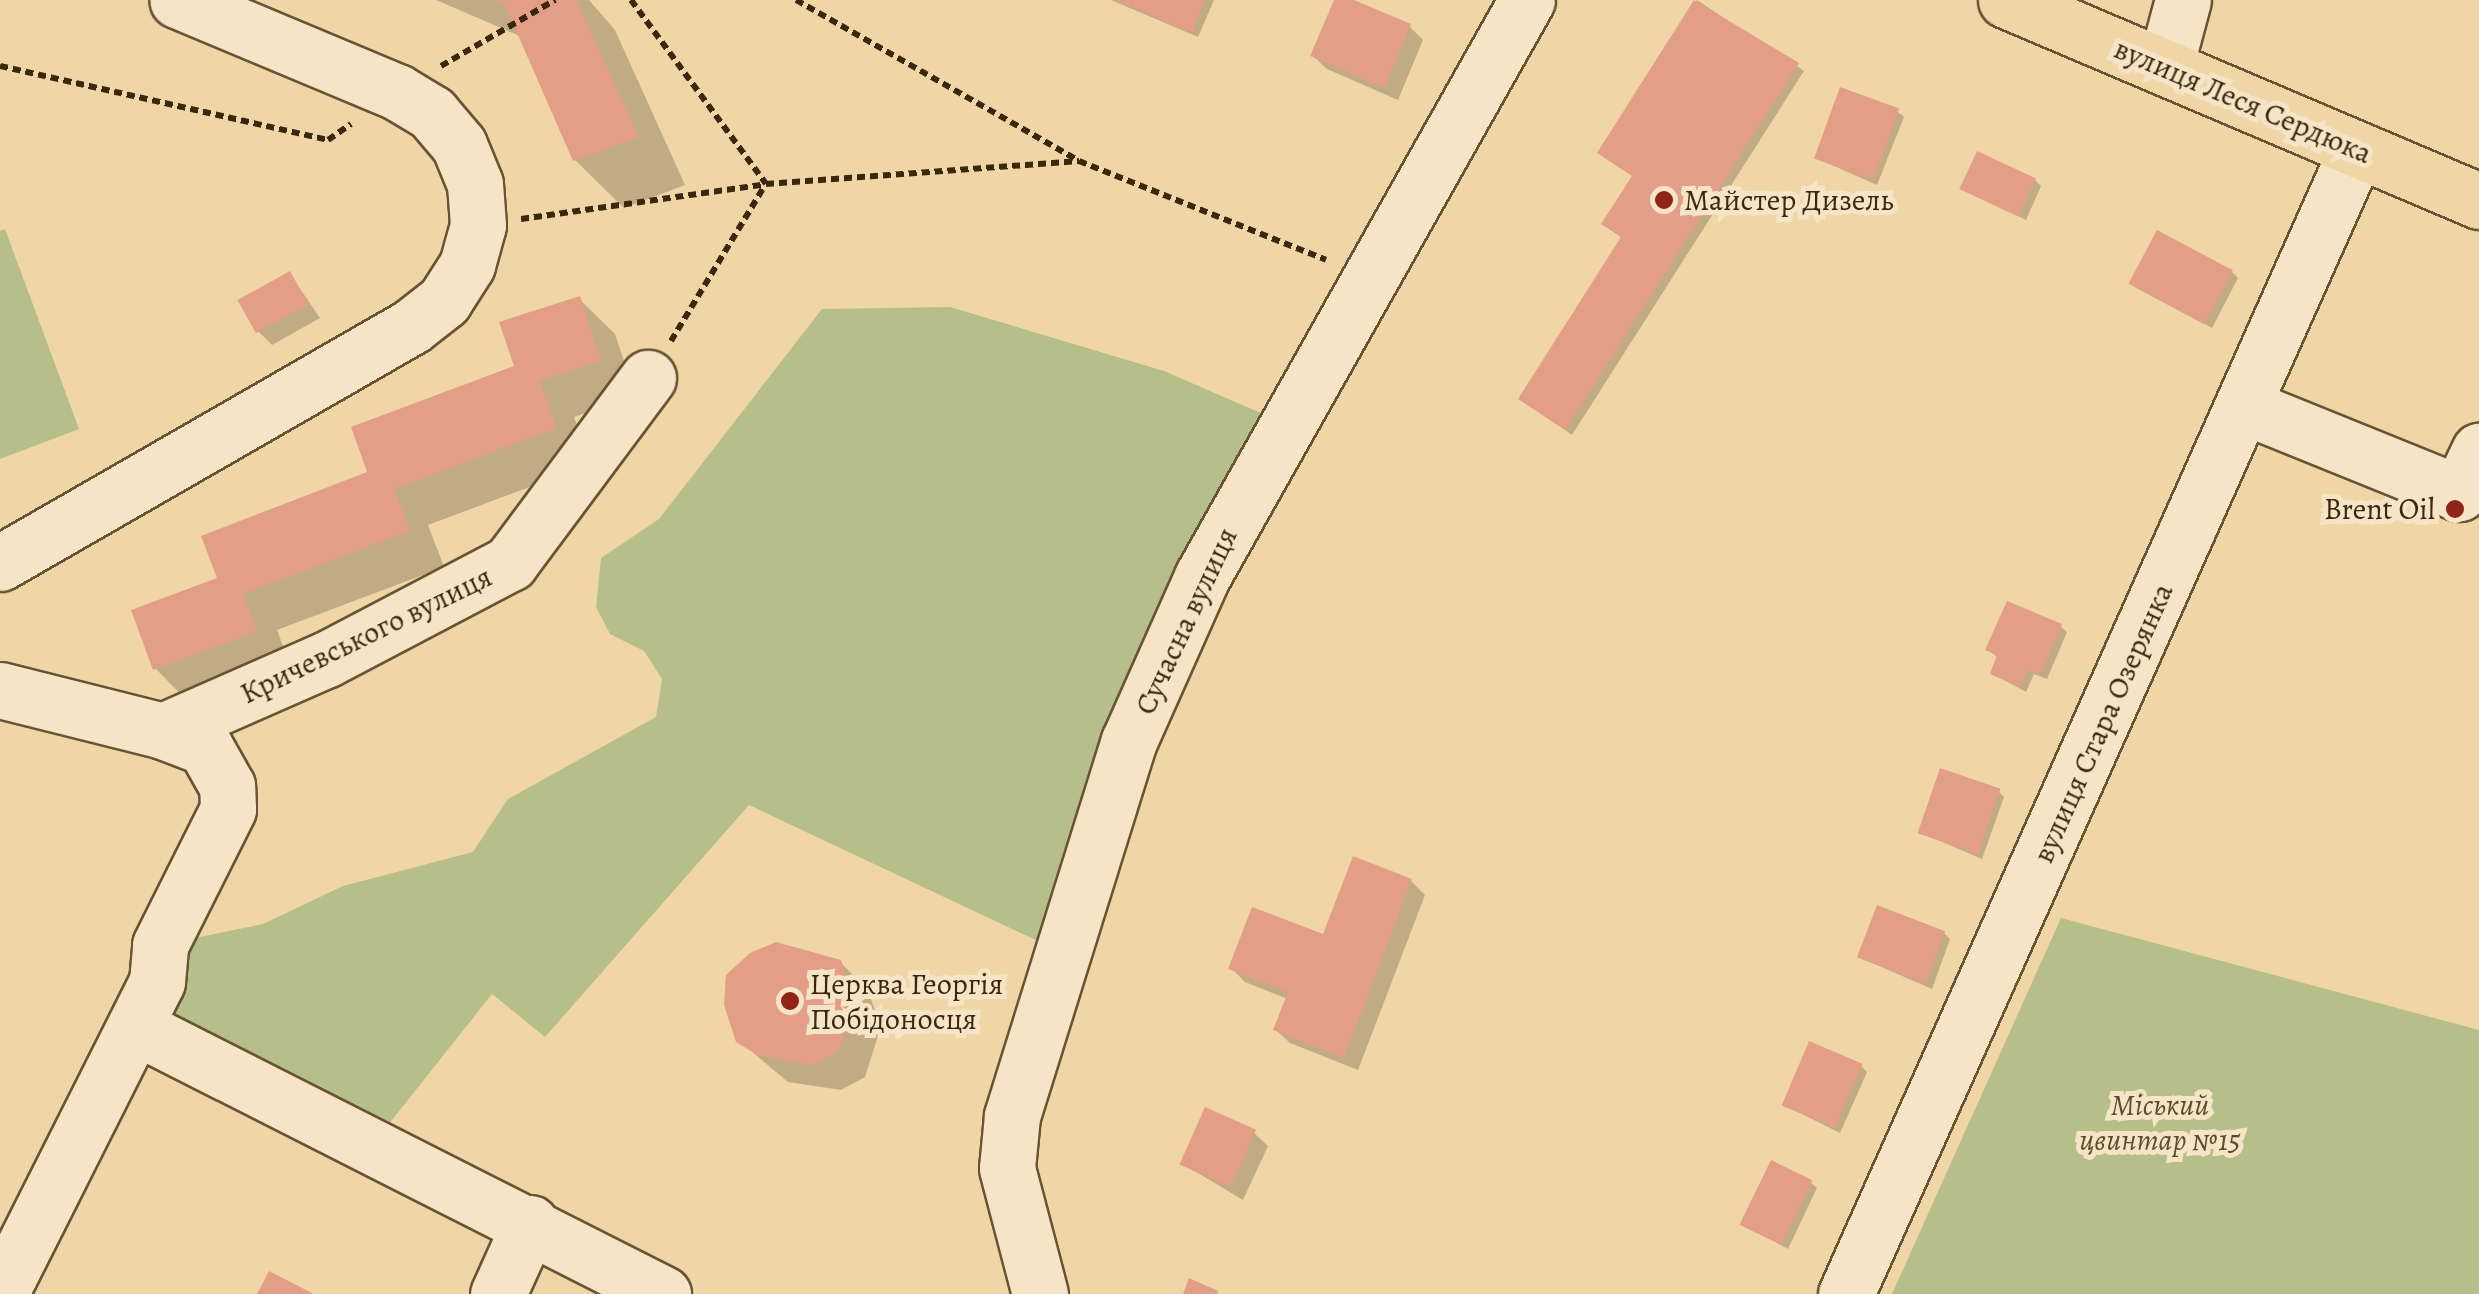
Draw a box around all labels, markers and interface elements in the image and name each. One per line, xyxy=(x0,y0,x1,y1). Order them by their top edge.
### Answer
street label: вулиця Леся Сердюка xyxy=(2109,31,2377,171)
place label: Майстер Дизель xyxy=(1684,182,1894,218)
marker: Майстер Дизель xyxy=(1653,189,1675,211)
place label: Brent Oil xyxy=(2324,491,2435,527)
marker: Brent Oil xyxy=(2444,498,2466,520)
street label: Сучасна вулиця xyxy=(1127,522,1245,720)
street label: Кричевського вулиця xyxy=(234,558,498,712)
street label: вулиця Стара Озерянка xyxy=(2025,578,2181,868)
place label: Церква Георгія Побідоносця xyxy=(810,966,1003,1036)
marker: Церква Георгія Побідоносця xyxy=(779,990,801,1012)
park label: Міський цвинтар №15 xyxy=(2079,1087,2241,1158)

